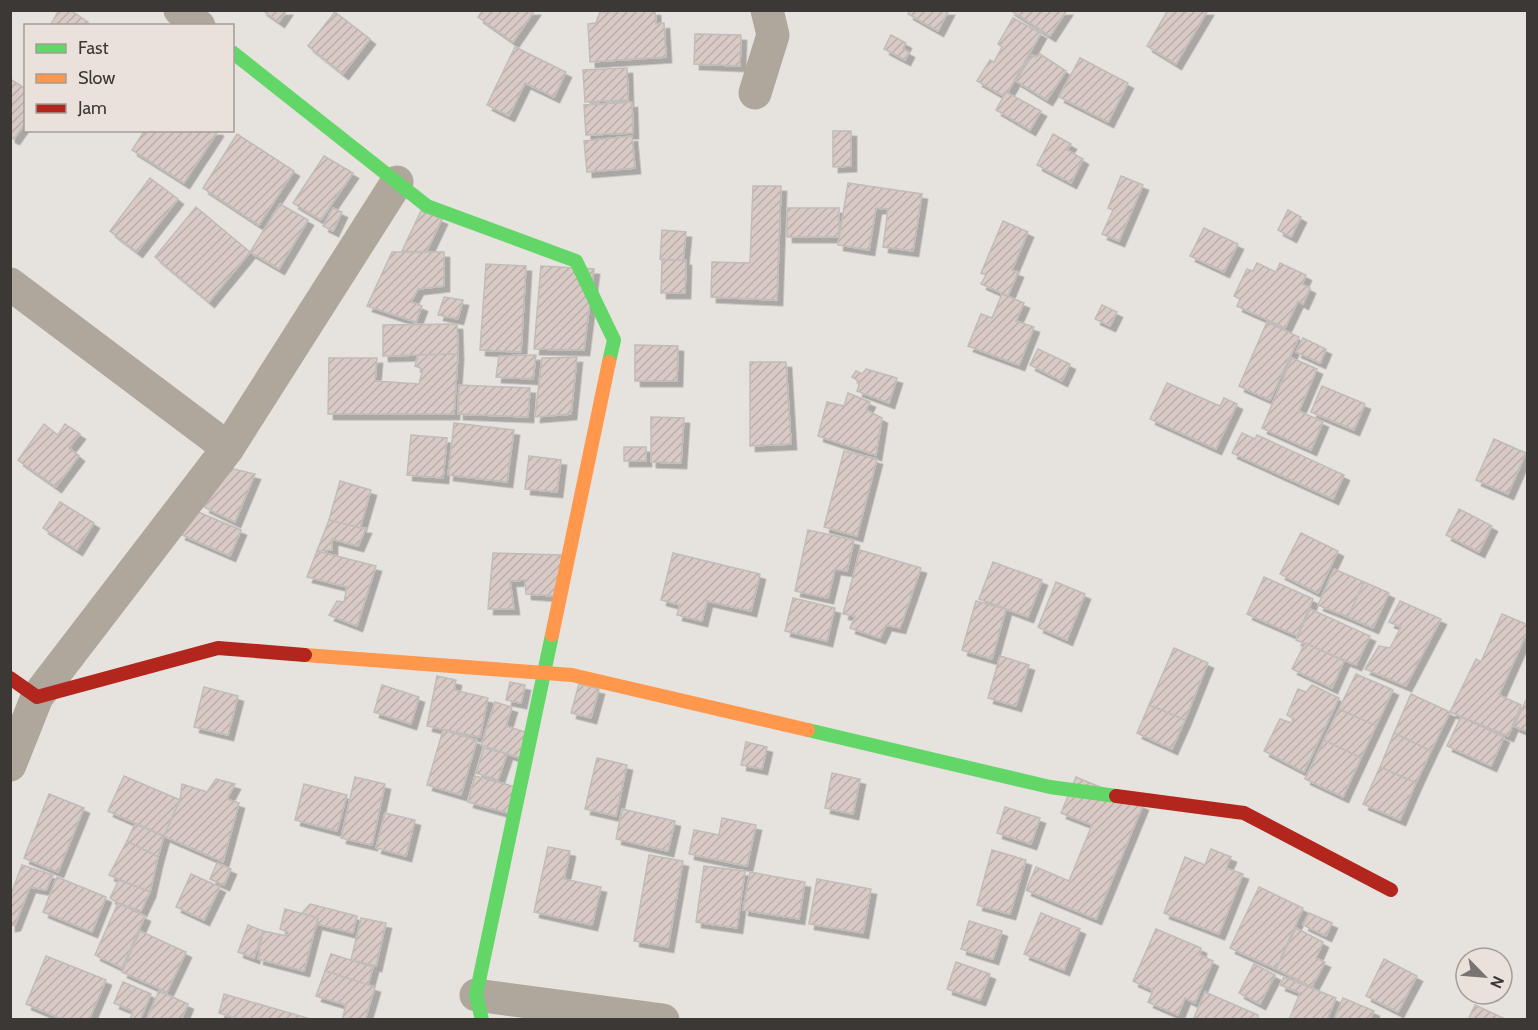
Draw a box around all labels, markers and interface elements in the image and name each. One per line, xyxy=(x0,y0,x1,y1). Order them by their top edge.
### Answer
legend xyxy=(24,24,234,132)
text: Fast xyxy=(78,37,109,59)
text: Slow xyxy=(78,67,115,89)
text: Jam xyxy=(77,97,107,119)
north arrow xyxy=(1454,946,1514,1006)
text: N xyxy=(1486,973,1508,991)

